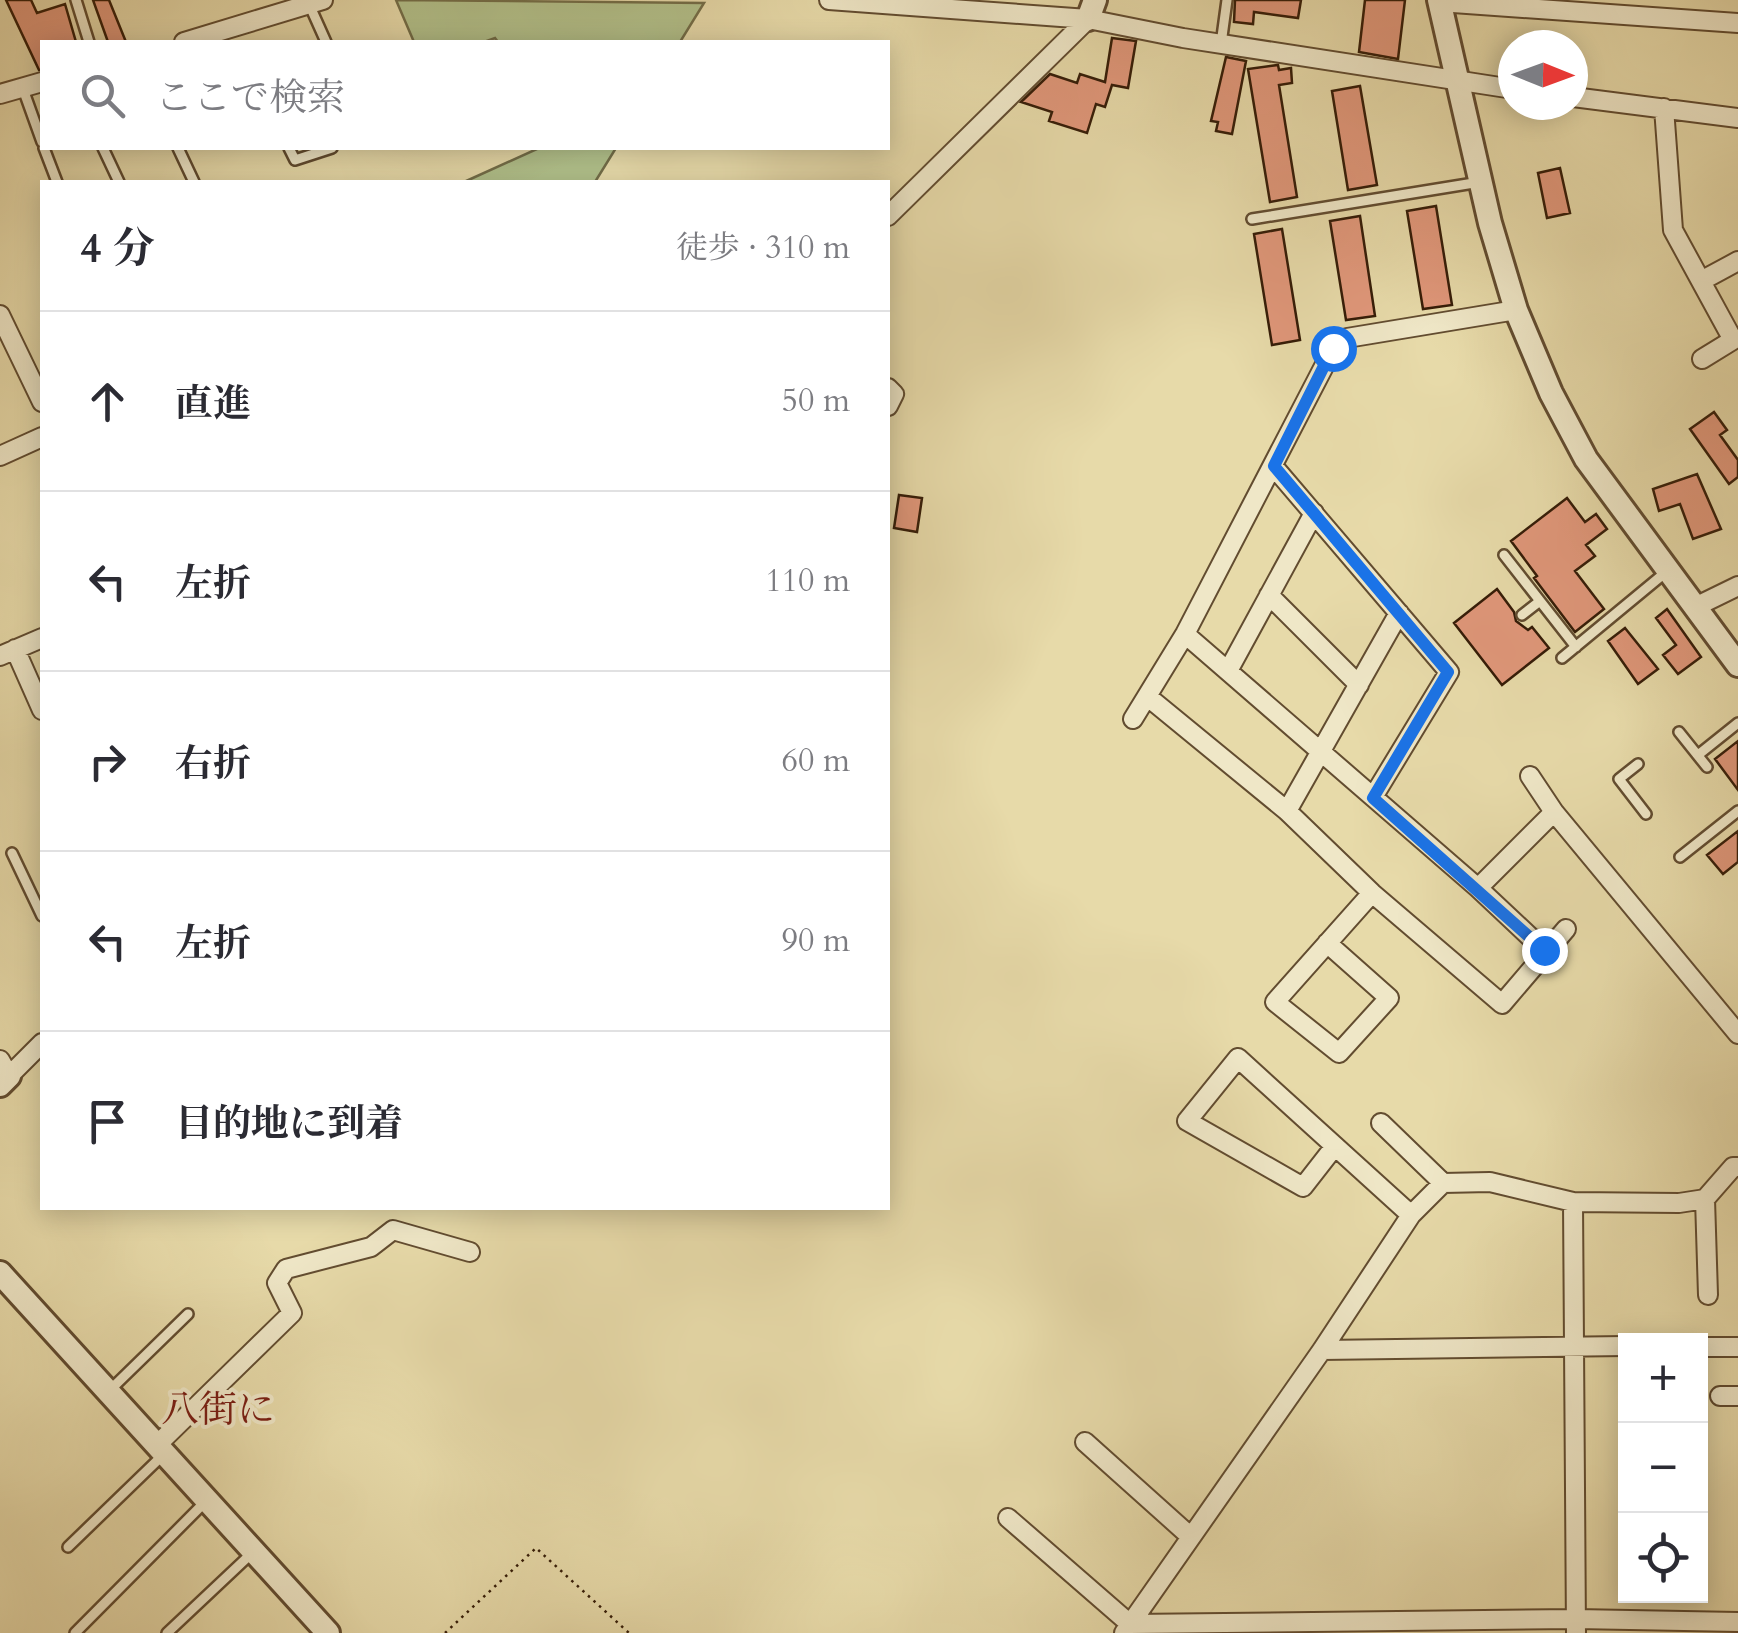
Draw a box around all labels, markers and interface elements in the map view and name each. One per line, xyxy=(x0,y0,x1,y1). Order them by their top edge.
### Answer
north arrow xyxy=(1498,30,1588,120)
search box xyxy=(40,40,890,150)
icon: search xyxy=(75,68,130,123)
text: ここで検索 xyxy=(155,72,345,124)
text: 4 分 xyxy=(80,220,155,277)
text: 徒歩 · 310 m xyxy=(676,226,850,270)
route start xyxy=(1311,326,1357,372)
icon: ahead xyxy=(80,374,135,429)
text: 直進 xyxy=(175,378,251,430)
text: 50 m xyxy=(782,379,850,423)
icon: left xyxy=(80,554,135,609)
text: 左折 xyxy=(175,558,251,610)
text: 110 m xyxy=(765,559,850,603)
icon: right xyxy=(80,734,135,789)
text: 右折 xyxy=(175,738,251,790)
text: 60 m xyxy=(782,739,850,783)
icon: left xyxy=(80,914,135,969)
text: 左折 xyxy=(175,918,251,970)
text: 90 m xyxy=(782,919,850,963)
route end xyxy=(1522,928,1568,974)
icon: arrive xyxy=(80,1094,135,1149)
text: 目的地に到着 xyxy=(175,1098,403,1150)
map controls xyxy=(1618,1333,1708,1603)
button: + xyxy=(1618,1333,1708,1423)
district label: 八街に xyxy=(161,1384,275,1436)
button: − xyxy=(1618,1423,1708,1513)
button: locate xyxy=(1618,1513,1708,1603)

